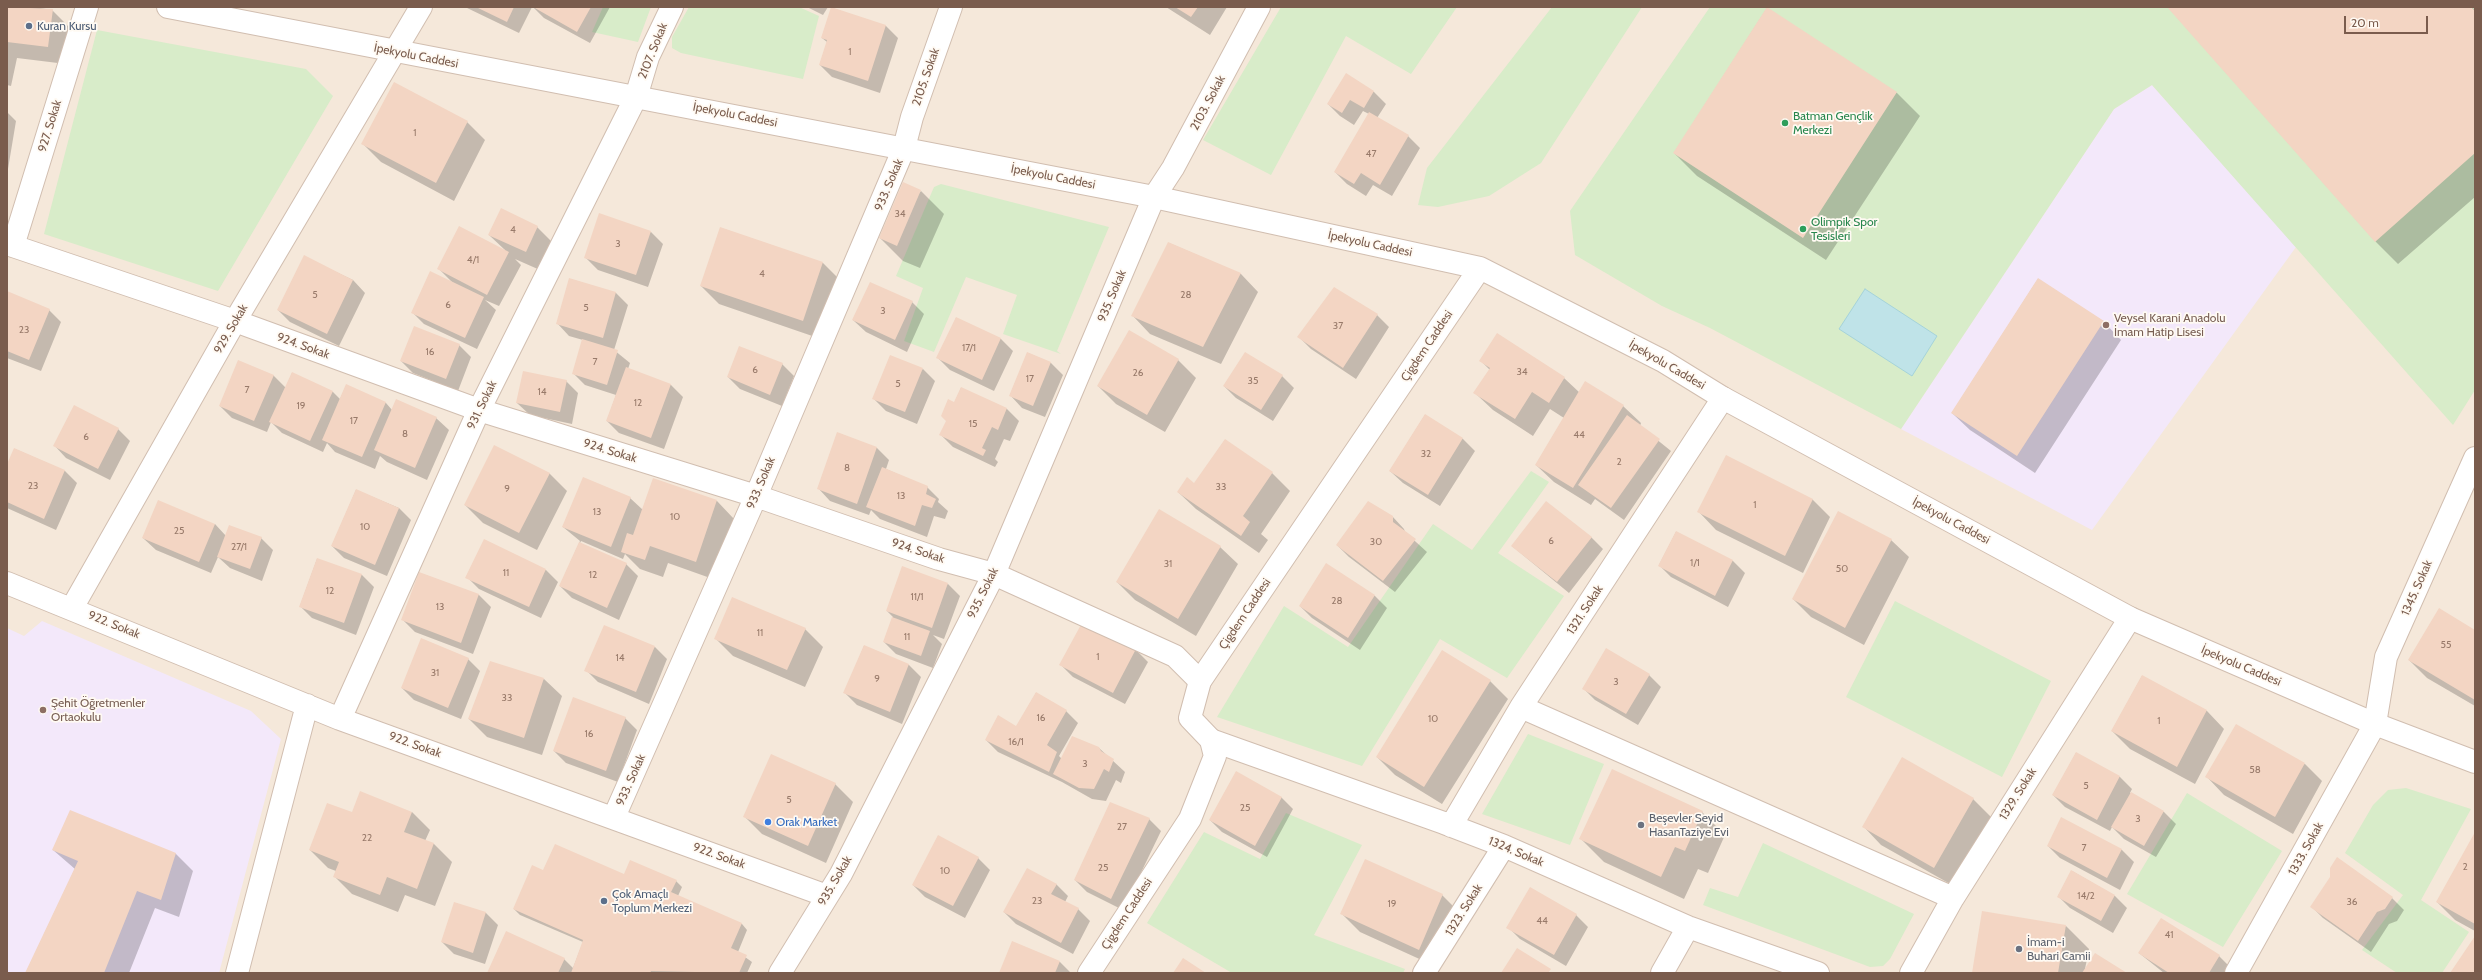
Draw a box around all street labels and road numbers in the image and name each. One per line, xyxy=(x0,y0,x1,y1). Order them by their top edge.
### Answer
street label: 2107. Sokak xyxy=(635,21,671,81)
street label: İpekyolu Caddesi xyxy=(373,41,459,71)
street label: 2105. Sokak xyxy=(909,46,943,108)
street label: 2103. Sokak xyxy=(1187,73,1229,133)
street label: 927. Sokak xyxy=(35,98,65,154)
street label: İpekyolu Caddesi xyxy=(692,100,778,130)
street label: 933. Sokak xyxy=(872,157,906,213)
street label: İpekyolu Caddesi xyxy=(1010,162,1096,192)
street label: İpekyolu Caddesi xyxy=(1327,228,1413,260)
street label: 935. Sokak xyxy=(1095,268,1129,324)
street label: 929. Sokak xyxy=(211,302,251,356)
street label: Çigdem Caddesi xyxy=(1398,308,1456,384)
street label: 924. Sokak xyxy=(275,330,331,362)
street label: İpekyolu Caddesi xyxy=(1626,337,1708,393)
street label: 931. Sokak xyxy=(464,378,500,432)
street label: 924. Sokak xyxy=(582,436,638,466)
street label: 933. Sokak xyxy=(744,455,778,511)
street label: İpekyolu Caddesi xyxy=(1910,495,1992,547)
street label: 924. Sokak xyxy=(890,536,946,566)
street label: 1345. Sokak xyxy=(2398,558,2436,618)
street label: 935. Sokak xyxy=(964,565,1002,621)
street label: Çigdem Caddesi xyxy=(1216,576,1274,652)
street label: 1321. Sokak xyxy=(1564,583,1606,637)
street label: 922. Sokak xyxy=(86,608,142,642)
street label: İpekyolu Caddesi xyxy=(2199,643,2283,689)
street label: 922. Sokak xyxy=(387,729,443,761)
street label: 933. Sokak xyxy=(613,752,649,808)
street label: 1329. Sokak xyxy=(1996,765,2040,823)
street label: 1333. Sokak xyxy=(2285,820,2327,878)
street label: 1324. Sokak xyxy=(1486,834,1546,870)
street label: 922. Sokak xyxy=(691,840,747,872)
street label: 935. Sokak xyxy=(815,854,855,908)
street label: Çigdem Caddesi xyxy=(1099,876,1155,952)
street label: 1323. Sokak xyxy=(1442,881,1486,939)

